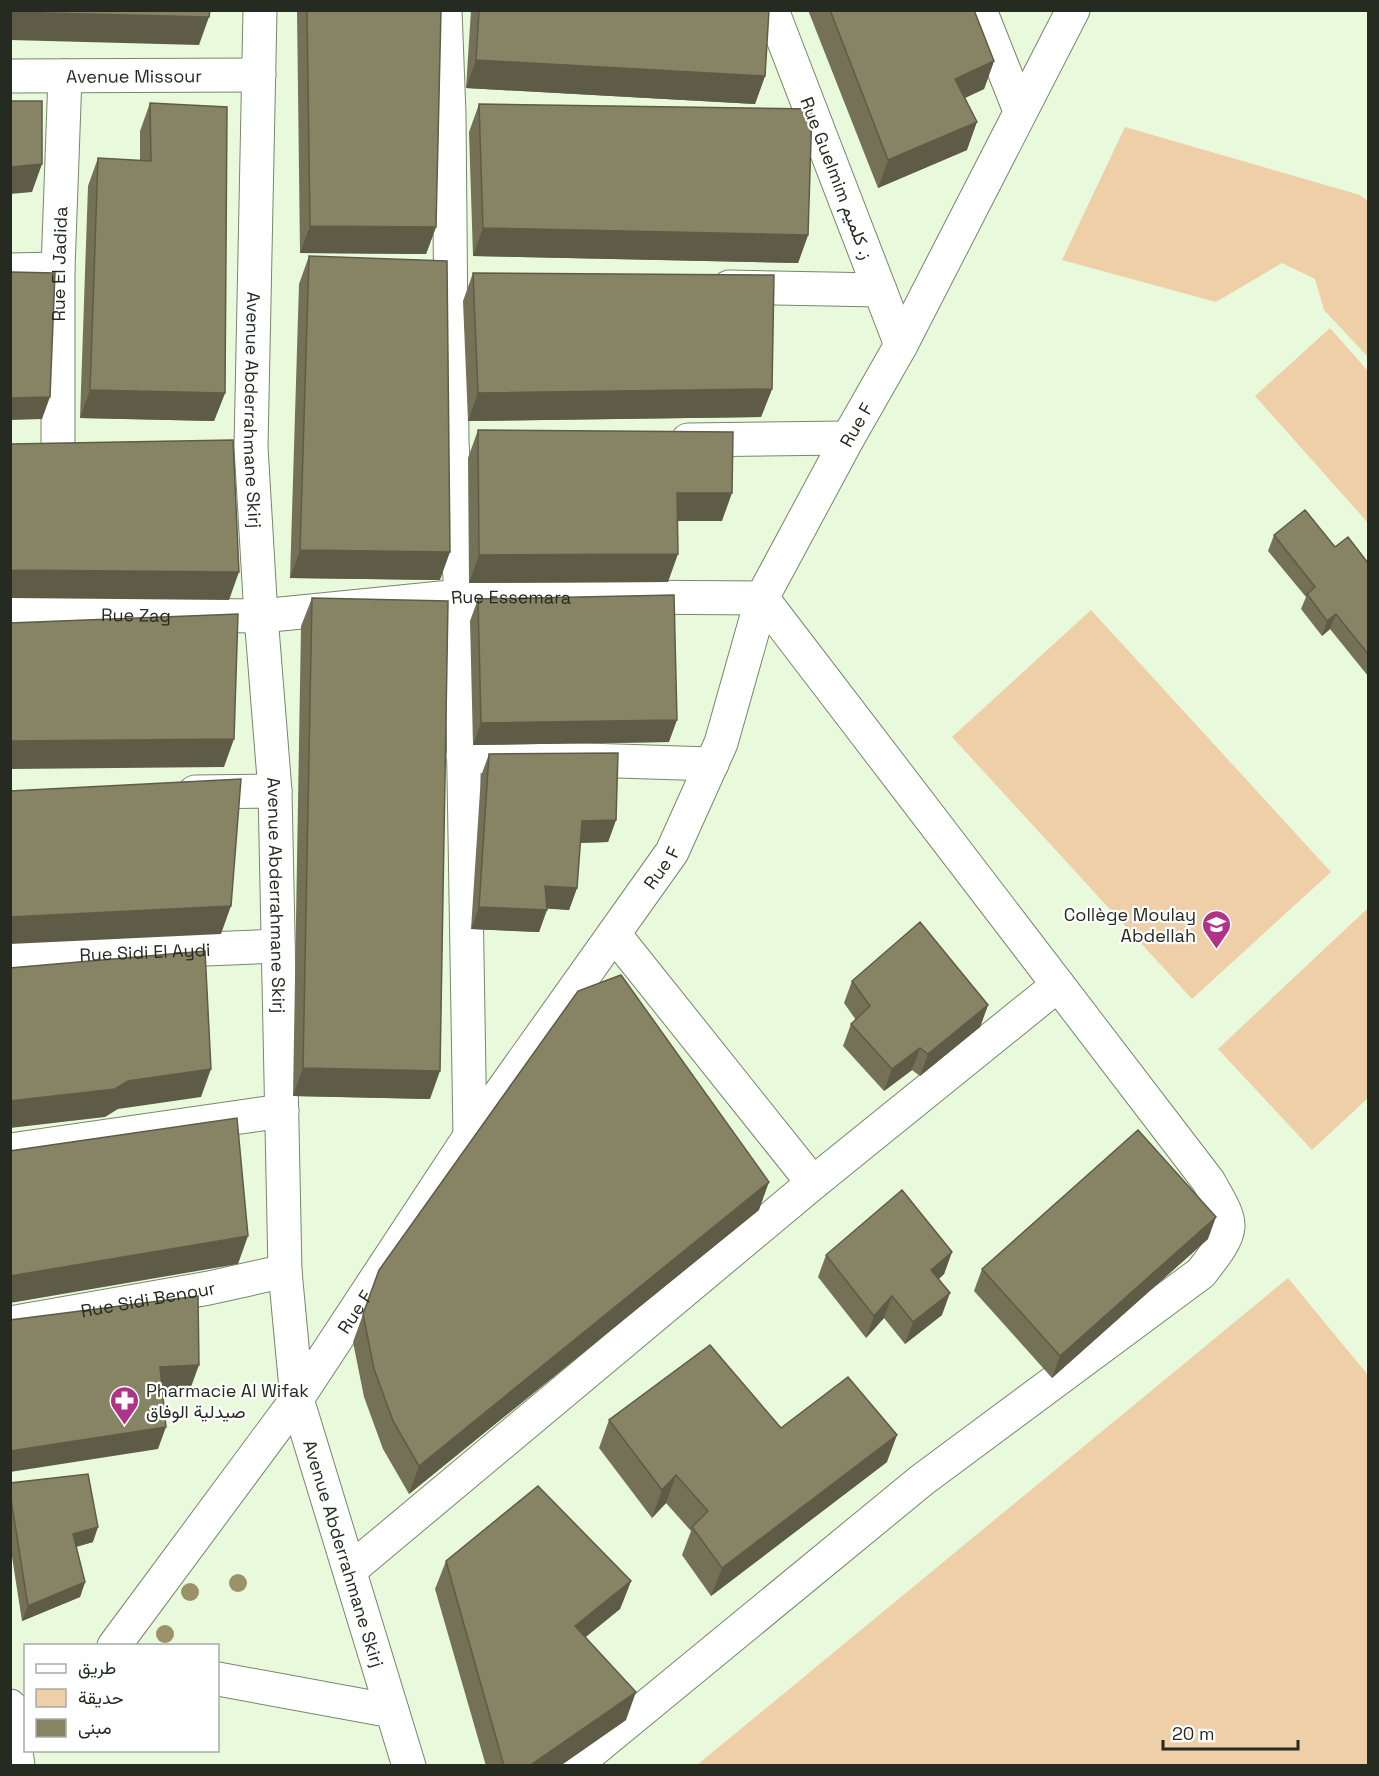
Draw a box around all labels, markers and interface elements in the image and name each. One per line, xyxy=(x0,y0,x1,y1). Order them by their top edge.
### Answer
street label: Avenue Missour xyxy=(66,64,202,87)
street label: Rue Guelmim ز. كلميم xyxy=(794,93,879,263)
street label: Rue El Jadida xyxy=(46,206,72,322)
street label: Avenue Abderrahmane Skirj xyxy=(239,291,267,529)
street label: Rue F xyxy=(834,398,878,451)
street label: Rue Essemara xyxy=(450,584,571,608)
street label: Rue Zag xyxy=(101,603,171,626)
street label: Avenue Abderrahmane Skirj xyxy=(262,776,291,1013)
street label: Rue F xyxy=(638,842,685,893)
place label: Collège Moulay Abdellah xyxy=(1064,903,1196,947)
school or university icon: Collège Moulay Abdellah xyxy=(1201,908,1233,950)
street label: Rue Sidi El Aydi xyxy=(79,937,211,966)
street label: Rue Sidi Benour xyxy=(79,1275,218,1322)
street label: Rue F xyxy=(332,1285,377,1338)
place label: Pharmacie Al Wifak صيدلية الوفاق xyxy=(146,1379,309,1423)
pharmacy icon: Pharmacie Al Wifak صيدلية الوفاق xyxy=(109,1384,141,1426)
street label: Avenue Abderrahmane Skirj xyxy=(299,1437,390,1670)
legend xyxy=(24,1644,219,1752)
text: طريق xyxy=(78,1656,116,1679)
text: حديقة xyxy=(78,1686,124,1709)
scale bar xyxy=(1163,1713,1298,1751)
text: مبنى xyxy=(78,1716,112,1739)
text: 20 m xyxy=(1172,1722,1215,1745)

